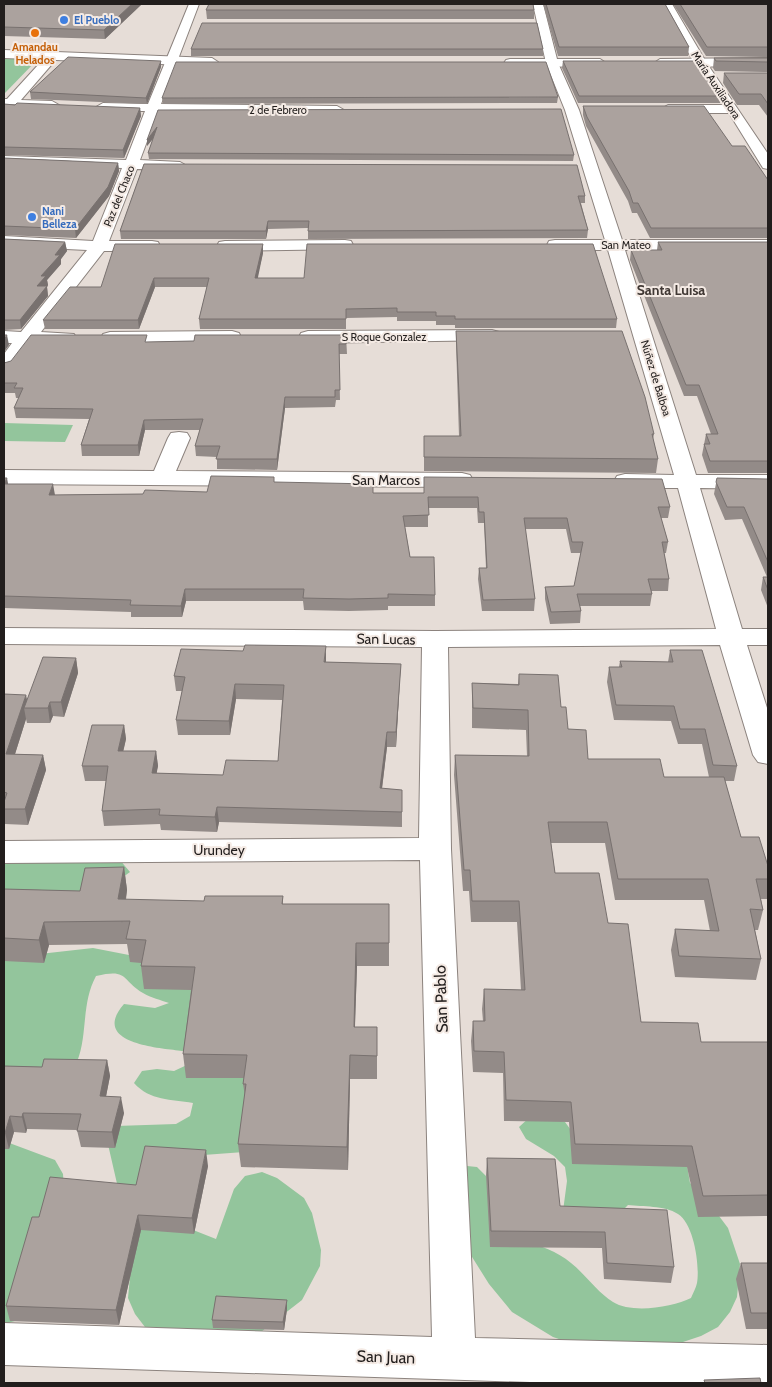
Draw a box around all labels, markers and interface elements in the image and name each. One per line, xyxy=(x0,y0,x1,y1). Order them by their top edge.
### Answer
place label: El Pueblo xyxy=(74,13,119,27)
marker: El Pueblo xyxy=(58,14,70,26)
marker: Amandau Helados xyxy=(29,27,41,39)
place label: Amandau Helados xyxy=(12,40,58,67)
street label: María Auxiliadora xyxy=(688,48,744,122)
street label: 2 de Febrero xyxy=(249,103,307,117)
street label: Paz del Chaco xyxy=(100,163,138,229)
place label: Nani Belleza xyxy=(42,204,77,231)
marker: Nani Belleza xyxy=(26,211,38,223)
street label: San Mateo xyxy=(601,238,651,252)
district label: Santa Luisa xyxy=(637,281,705,299)
street label: S Roque Gonzalez xyxy=(342,330,426,344)
street label: Núñez de Balboa xyxy=(638,338,674,418)
street label: San Marcos xyxy=(352,471,420,489)
street label: San Lucas xyxy=(356,629,416,649)
street label: Urundey xyxy=(193,841,245,859)
street label: San Pablo xyxy=(430,965,452,1033)
street label: San Juan xyxy=(356,1346,416,1368)

